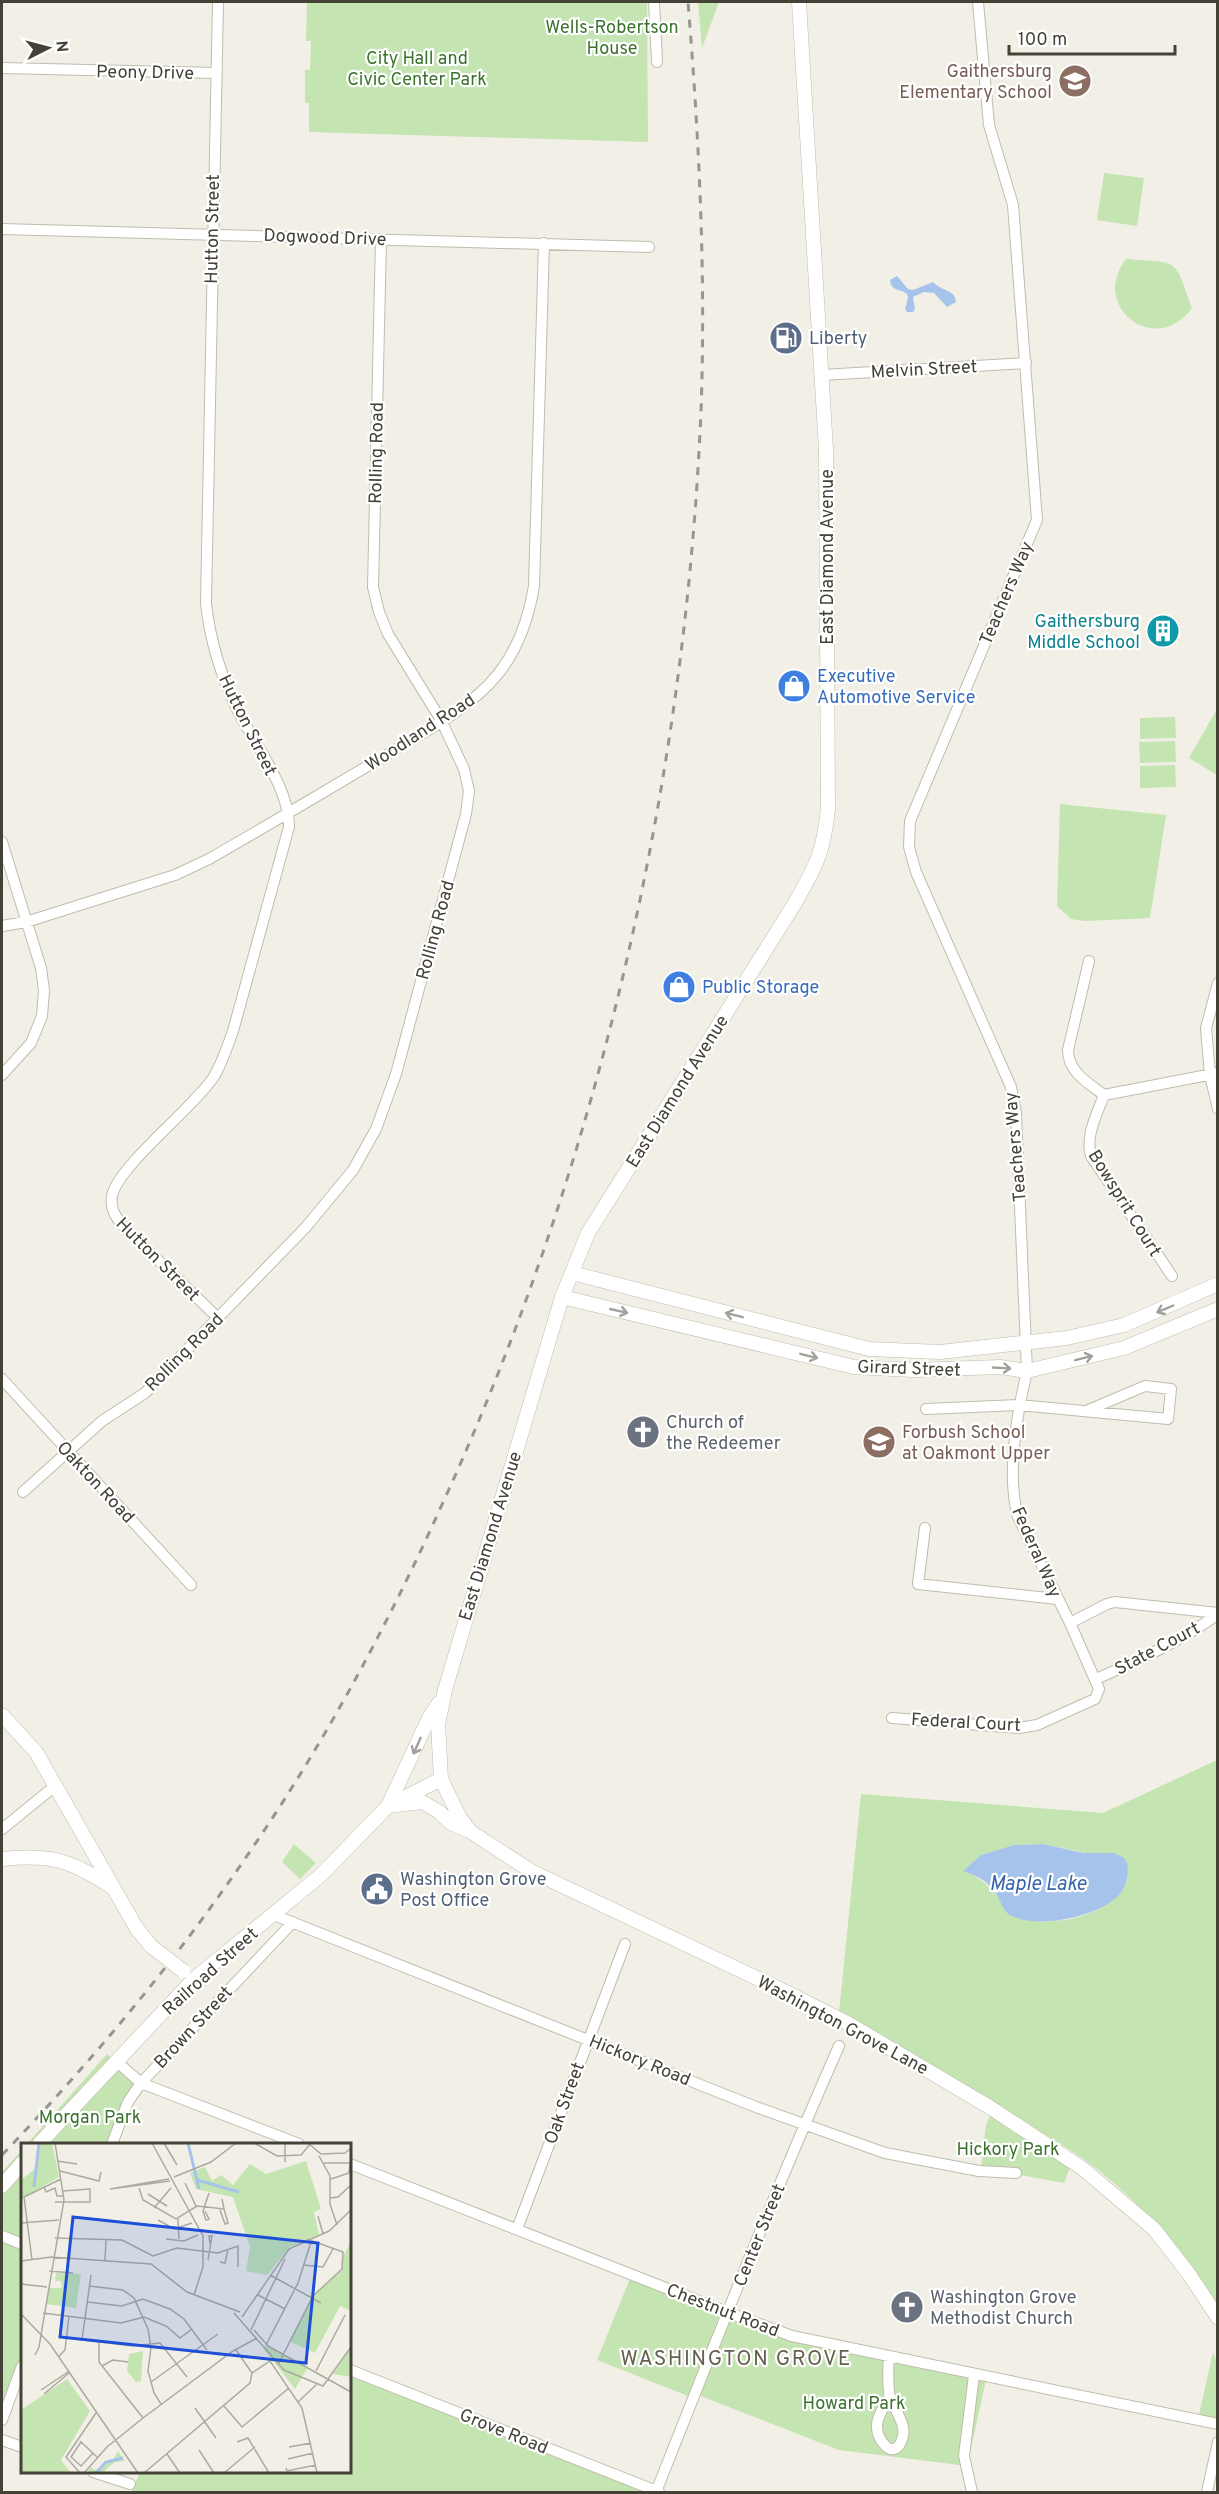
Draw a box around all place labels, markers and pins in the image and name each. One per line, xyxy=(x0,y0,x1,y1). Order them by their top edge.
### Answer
place label: Gaithersburg Elementary School xyxy=(899,61,1052,105)
school or university icon: Gaithersburg Elementary School xyxy=(1057,63,1093,99)
fuel station icon: Liberty xyxy=(768,320,804,356)
place label: Liberty xyxy=(809,328,867,351)
place label: Gaithersburg Middle School xyxy=(1027,611,1140,655)
building icon: Gaithersburg Middle School xyxy=(1145,613,1181,649)
place label: Executive Automotive Service xyxy=(817,666,975,710)
shop icon: Executive Automotive Service xyxy=(776,668,812,704)
shop icon: Public Storage xyxy=(661,969,697,1005)
place label: Public Storage xyxy=(702,977,819,1000)
place label: Church of the Redeemer xyxy=(666,1412,781,1456)
church icon: Church of the Redeemer xyxy=(625,1414,661,1450)
place label: Forbush School at Oakmont Upper xyxy=(902,1422,1050,1466)
school or university icon: Forbush School at Oakmont Upper xyxy=(861,1424,897,1460)
place label: Washington Grove Post Office xyxy=(400,1869,546,1913)
public building icon: Washington Grove Post Office xyxy=(359,1871,395,1907)
place label: Washington Grove Methodist Church xyxy=(930,2287,1076,2331)
church icon: Washington Grove Methodist Church xyxy=(889,2289,925,2325)

